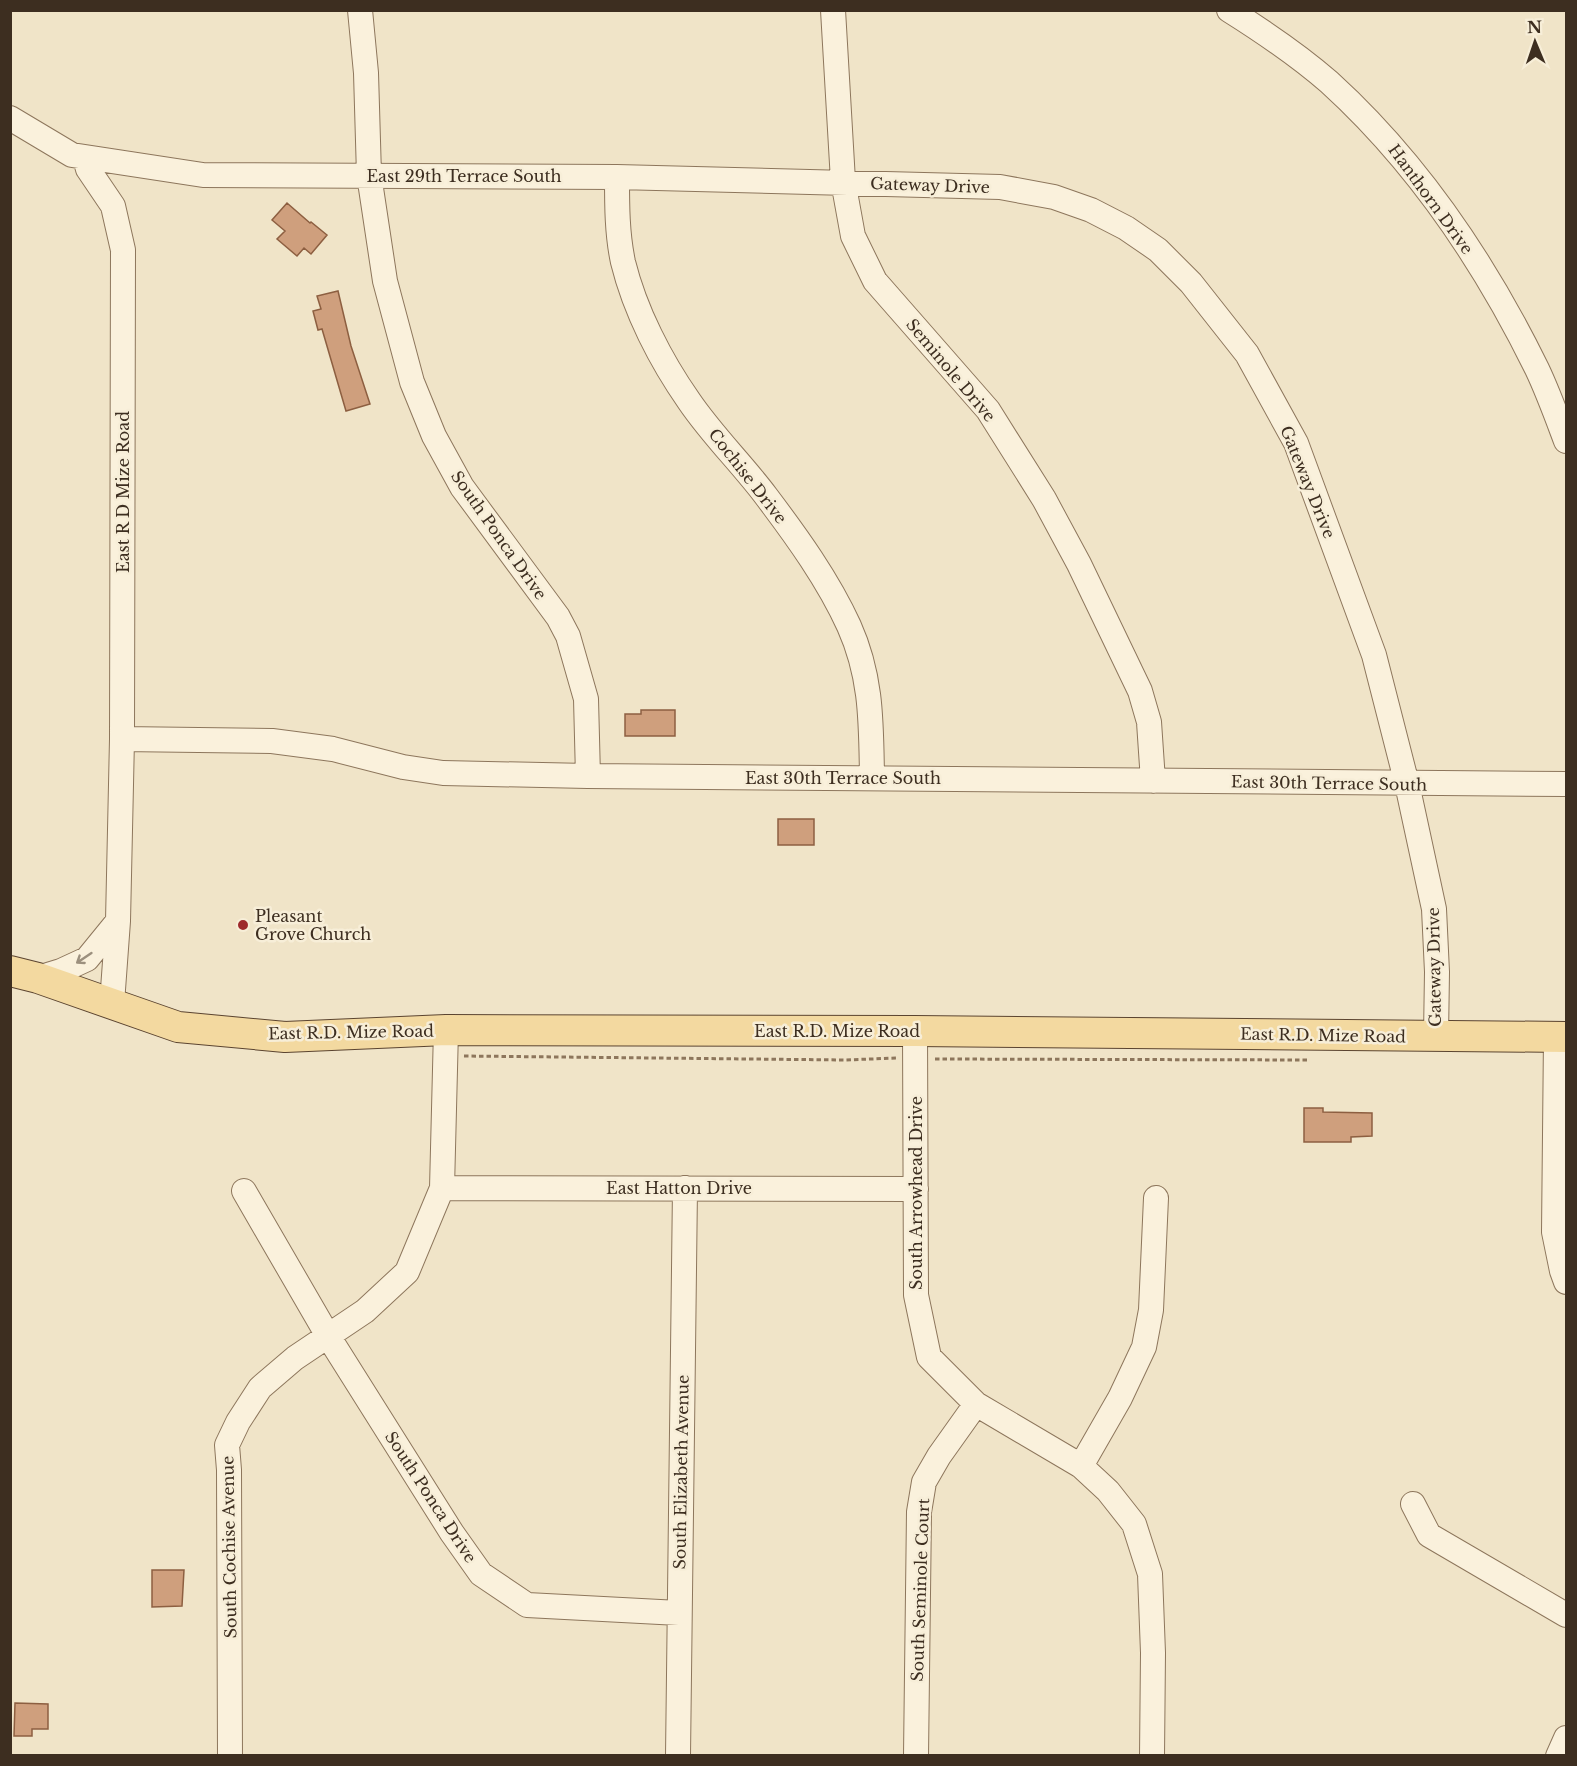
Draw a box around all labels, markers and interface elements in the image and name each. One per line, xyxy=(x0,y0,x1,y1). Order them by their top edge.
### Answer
north arrow xyxy=(1505,12,1565,72)
text: N xyxy=(1527,17,1542,37)
street label: Hanthorn Drive xyxy=(1384,140,1478,258)
street label: East 29th Terrace South xyxy=(366,166,562,186)
street label: Gateway Drive xyxy=(870,173,990,197)
street label: Seminole Drive xyxy=(902,314,1000,426)
street label: East R D Mize Road xyxy=(113,411,133,573)
street label: Gateway Drive xyxy=(1276,423,1340,541)
street label: Cochise Drive xyxy=(705,424,791,528)
street label: South Ponca Drive xyxy=(447,467,551,603)
street label: East 30th Terrace South xyxy=(745,768,941,788)
street label: East 30th Terrace South xyxy=(1231,771,1427,795)
place label: Pleasant Grove Church xyxy=(255,906,371,944)
street label: Gateway Drive xyxy=(1423,907,1445,1027)
marker: Pleasant Grove Church xyxy=(236,918,250,932)
one-way arrow xyxy=(76,952,93,965)
street label: East R.D. Mize Road xyxy=(268,1021,434,1043)
street label: East R.D. Mize Road xyxy=(754,1021,920,1041)
street label: East R.D. Mize Road xyxy=(1240,1024,1406,1046)
street label: South Arrowhead Drive xyxy=(906,1096,926,1290)
street label: East Hatton Drive xyxy=(606,1178,752,1198)
street label: South Elizabeth Avenue xyxy=(669,1374,693,1570)
street label: South Ponca Drive xyxy=(381,1428,481,1566)
street label: South Cochise Avenue xyxy=(217,1455,241,1639)
street label: South Seminole Court xyxy=(907,1498,933,1682)

